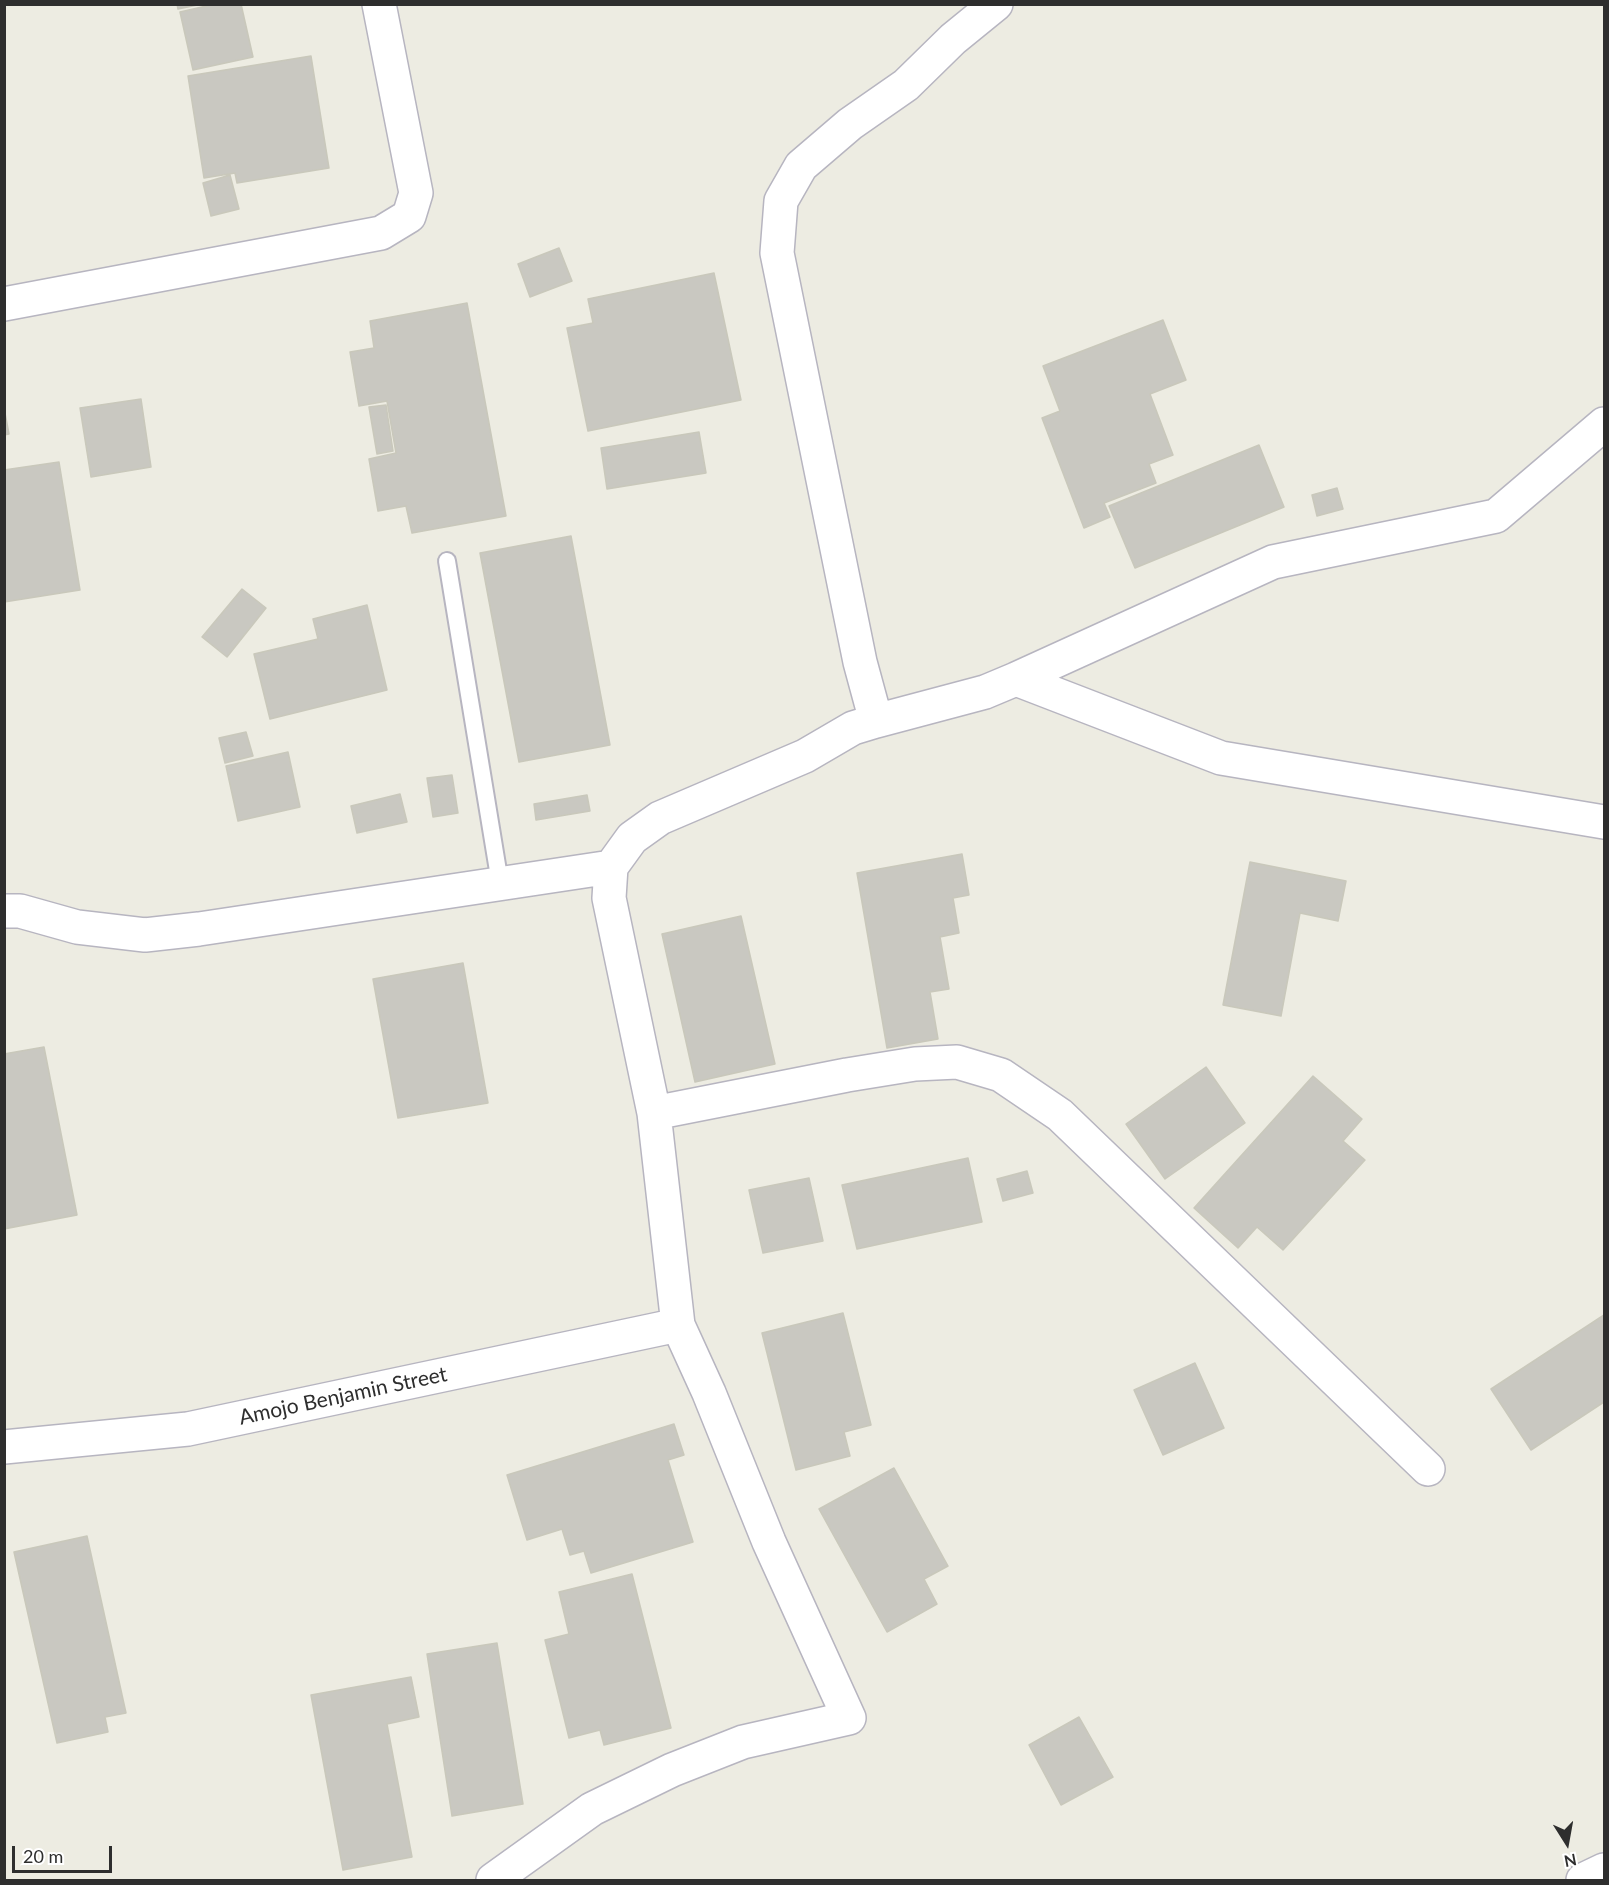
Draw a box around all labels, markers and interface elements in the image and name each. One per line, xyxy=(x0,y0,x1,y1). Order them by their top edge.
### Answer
street label: Amojo Benjamin Street xyxy=(237,1362,449,1430)
north arrow xyxy=(1537,1813,1597,1873)
scale bar xyxy=(15,1834,116,1872)
text: 20 m xyxy=(23,1845,63,1867)
text: N xyxy=(1563,1851,1578,1872)

